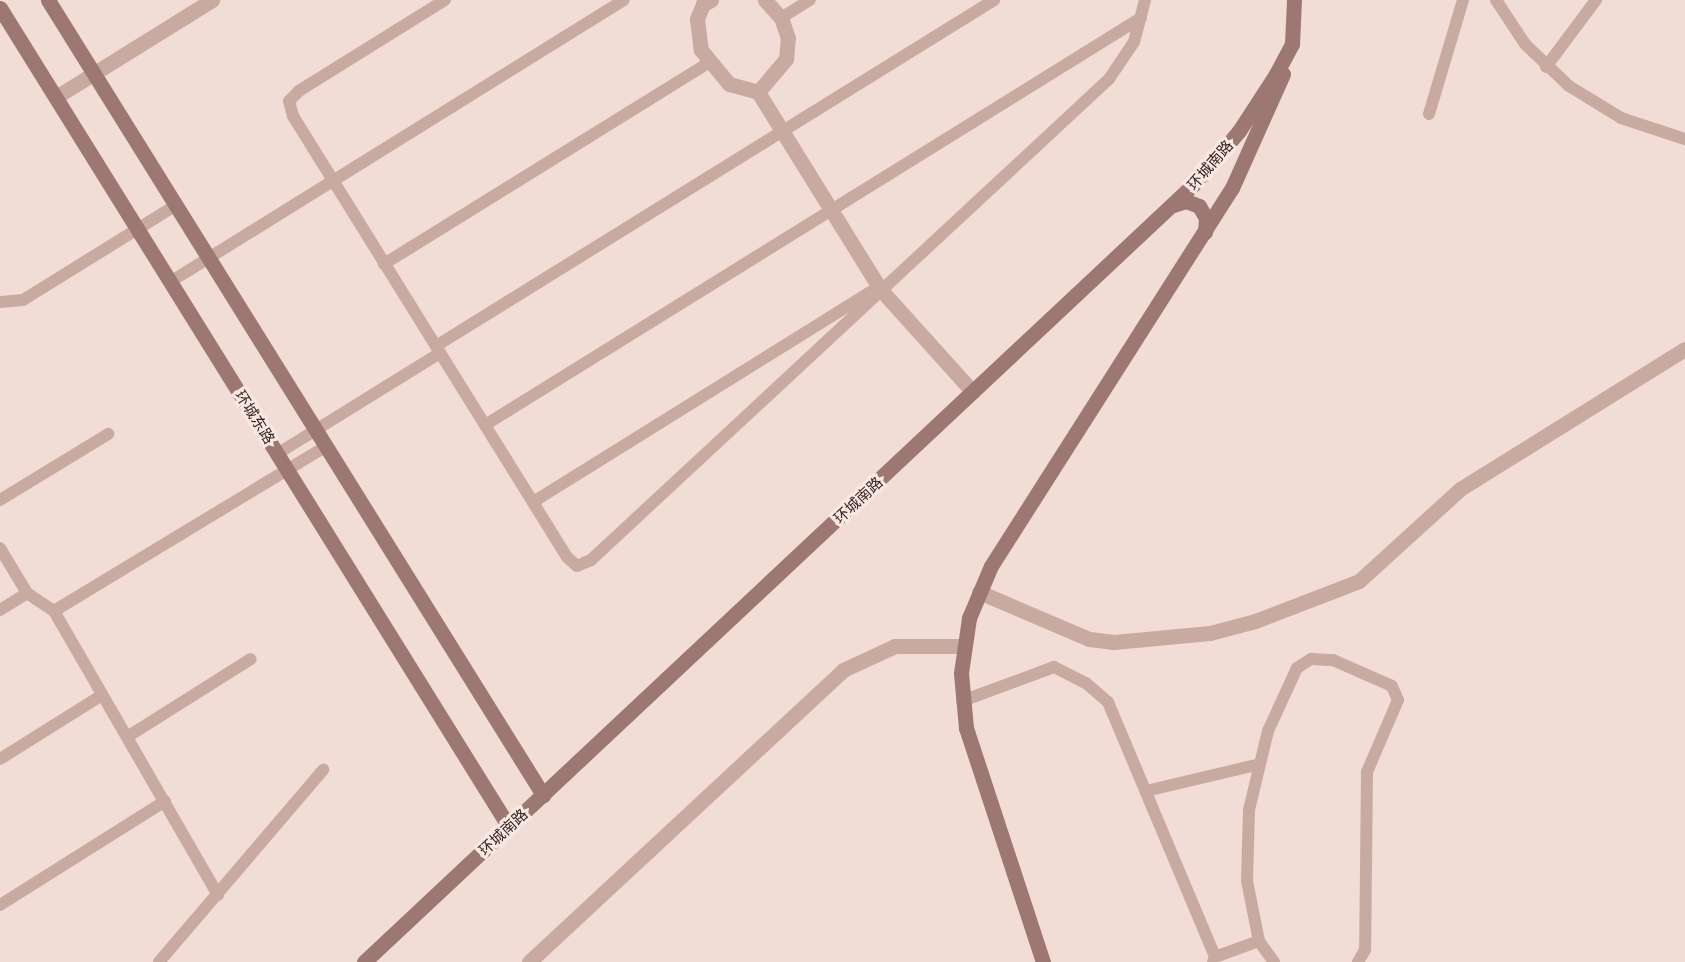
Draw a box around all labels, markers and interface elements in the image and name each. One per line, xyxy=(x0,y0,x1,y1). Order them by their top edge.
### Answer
street label: 环城南路 xyxy=(1184,136,1236,194)
street label: 环城东路 xyxy=(231,387,279,447)
street label: 环城南路 xyxy=(830,473,886,527)
street label: 环城南路 xyxy=(475,805,531,859)

